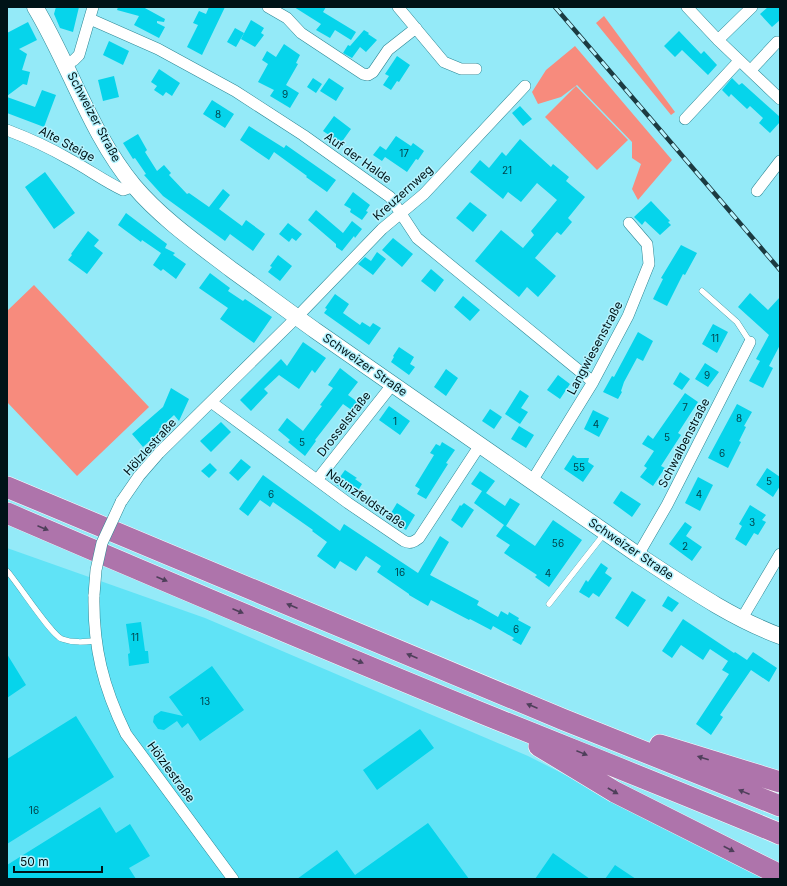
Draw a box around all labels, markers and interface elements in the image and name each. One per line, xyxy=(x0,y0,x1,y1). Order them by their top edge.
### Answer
street label: Schweizer Straße xyxy=(64,69,124,164)
house number: 9 xyxy=(282,88,288,100)
house number: 8 xyxy=(215,108,221,120)
street label: Alte Steige xyxy=(37,123,98,165)
street label: Auf der Halde xyxy=(322,129,395,186)
house number: 17 xyxy=(399,147,409,159)
street label: Kreuzernweg xyxy=(370,162,436,224)
house number: 21 xyxy=(502,164,512,176)
street label: Langwiesenstraße xyxy=(564,298,626,397)
street label: Schweizer Straße xyxy=(320,330,410,399)
house number: 11 xyxy=(711,332,719,344)
house number: 9 xyxy=(704,369,710,381)
street label: Drosselstraße xyxy=(313,388,374,459)
street label: Schwalbenstraße xyxy=(655,395,713,490)
house number: 7 xyxy=(682,401,688,413)
house number: 8 xyxy=(736,412,742,424)
street label: Hölzlestraße xyxy=(120,415,179,478)
house number: 1 xyxy=(393,415,397,427)
house number: 4 xyxy=(593,418,599,430)
house number: 5 xyxy=(664,431,670,443)
house number: 5 xyxy=(299,436,305,448)
house number: 6 xyxy=(719,447,725,459)
house number: 55 xyxy=(573,461,585,473)
street label: Neunzfeldstraße xyxy=(323,465,409,532)
house number: 5 xyxy=(766,475,772,487)
house number: 6 xyxy=(268,488,274,500)
house number: 4 xyxy=(696,488,702,500)
street label: Schweizer Straße xyxy=(586,514,677,583)
house number: 3 xyxy=(749,516,755,528)
one-way arrow xyxy=(37,526,49,532)
house number: 56 xyxy=(552,537,564,549)
house number: 2 xyxy=(682,540,688,552)
house number: 16 xyxy=(395,566,405,578)
house number: 4 xyxy=(545,567,551,579)
one-way arrow xyxy=(157,577,169,583)
one-way arrow xyxy=(286,603,298,609)
one-way arrow xyxy=(233,609,245,615)
house number: 6 xyxy=(513,623,519,635)
house number: 11 xyxy=(131,631,139,643)
one-way arrow xyxy=(406,653,418,659)
one-way arrow xyxy=(353,659,365,665)
house number: 13 xyxy=(200,695,210,707)
one-way arrow xyxy=(526,703,538,709)
street label: Hölzlestraße xyxy=(144,738,198,805)
one-way arrow xyxy=(577,750,589,756)
one-way arrow xyxy=(696,755,708,761)
one-way arrow xyxy=(607,787,619,794)
one-way arrow xyxy=(737,788,749,794)
house number: 16 xyxy=(29,804,39,816)
one-way arrow xyxy=(723,846,735,852)
scale bar xyxy=(14,848,102,874)
text: 50 m xyxy=(20,854,49,869)

